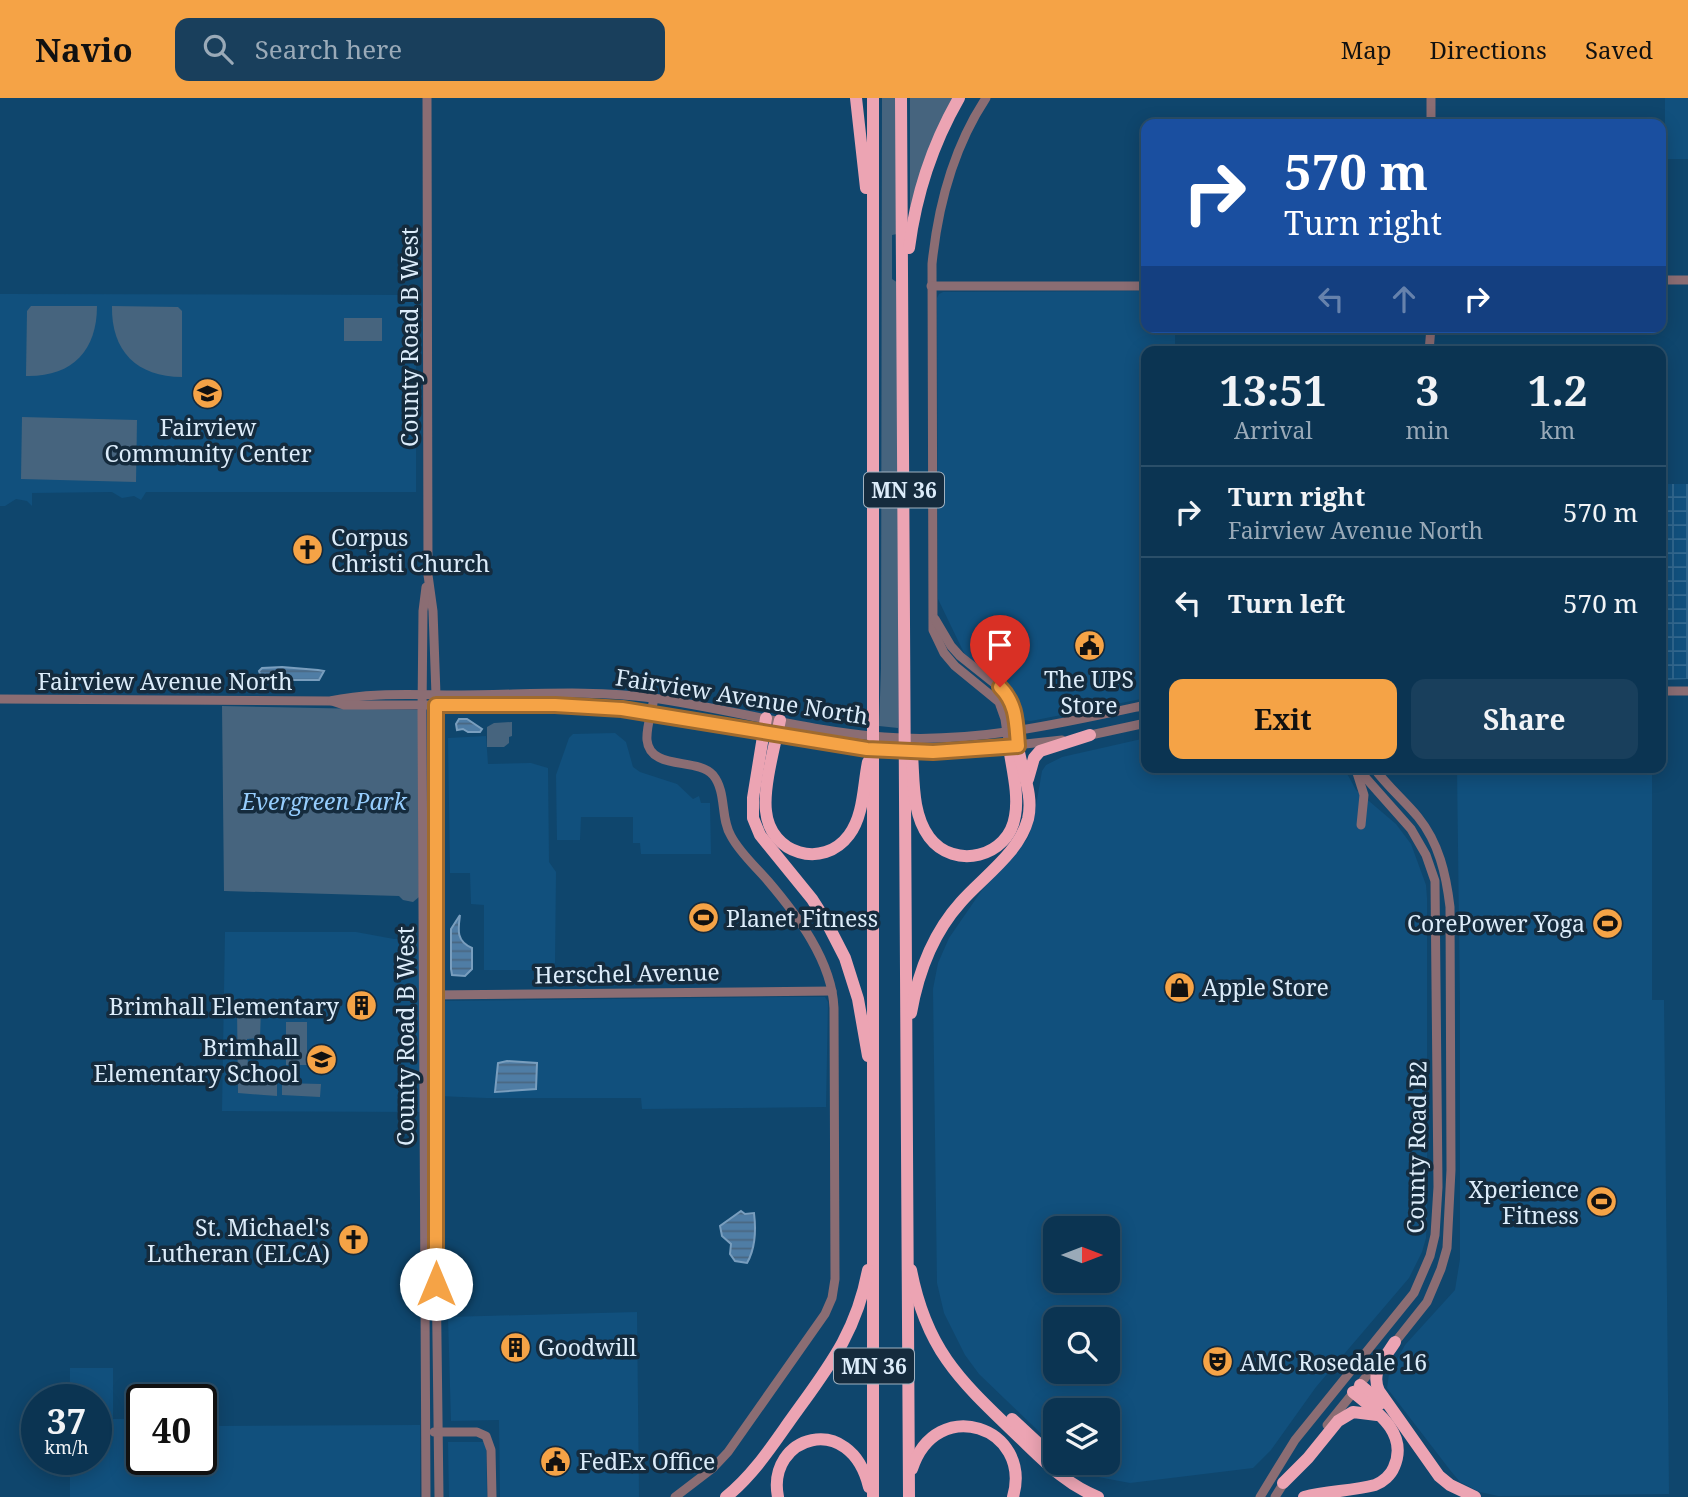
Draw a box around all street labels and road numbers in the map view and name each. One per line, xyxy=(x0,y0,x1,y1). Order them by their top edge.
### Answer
street label: County Road B West xyxy=(393,227,425,447)
road number: MN 36 xyxy=(864,472,944,508)
street label: Fairview Avenue North xyxy=(614,660,870,732)
street label: Fairview Avenue North xyxy=(37,665,293,697)
street label: County Road B West xyxy=(389,926,421,1146)
street label: Herschel Avenue xyxy=(534,955,720,991)
street label: County Road B2 xyxy=(1398,1060,1434,1234)
road number: MN 36 xyxy=(834,1348,914,1384)

